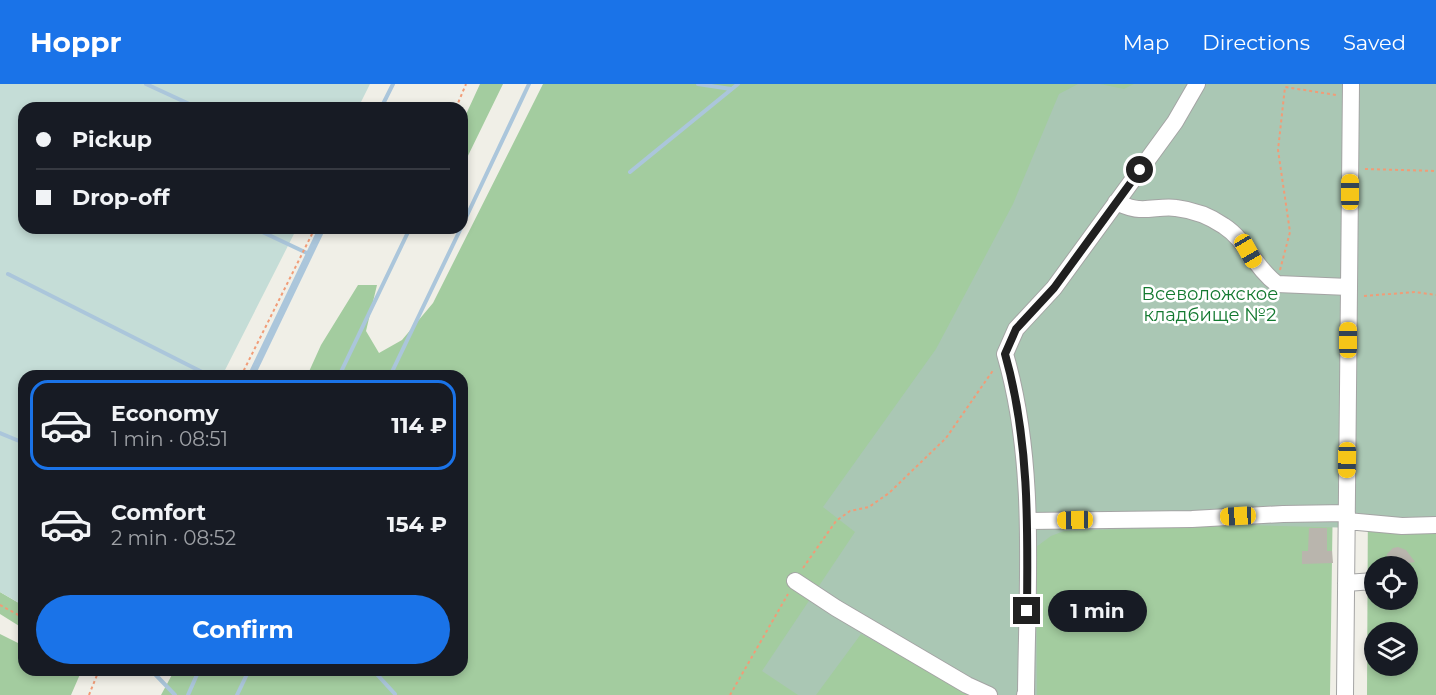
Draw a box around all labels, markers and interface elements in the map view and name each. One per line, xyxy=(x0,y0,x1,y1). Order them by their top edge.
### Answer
text: Hoppr xyxy=(30,25,122,59)
text: Map xyxy=(1123,30,1169,55)
text: Directions xyxy=(1202,30,1310,55)
text: Saved xyxy=(1343,30,1406,55)
text: Pickup xyxy=(72,126,152,153)
route start xyxy=(1126,156,1153,183)
car xyxy=(1341,174,1359,210)
text: Drop-off xyxy=(72,184,170,211)
car xyxy=(1231,231,1265,271)
park label: Всеволожское кладбище №2 xyxy=(1142,283,1278,326)
car xyxy=(1339,322,1357,358)
icon: car xyxy=(39,398,93,452)
text: Economy xyxy=(111,400,219,427)
text: 114 ₽ xyxy=(391,412,447,439)
text: 1 min · 08:51 xyxy=(111,427,228,451)
car xyxy=(1338,442,1356,478)
icon: car xyxy=(39,497,93,551)
text: Comfort xyxy=(111,499,206,526)
car xyxy=(1220,506,1256,526)
text: 154 ₽ xyxy=(387,511,447,538)
car xyxy=(1057,511,1093,529)
text: 2 min · 08:52 xyxy=(111,526,236,550)
map controls xyxy=(1364,556,1418,676)
button: locate xyxy=(1364,556,1418,610)
callout: 1 min xyxy=(1048,590,1147,632)
button: Confirm xyxy=(36,595,450,664)
route end xyxy=(1013,597,1040,624)
text: 1 min xyxy=(1070,599,1125,623)
button: layers xyxy=(1364,622,1418,676)

